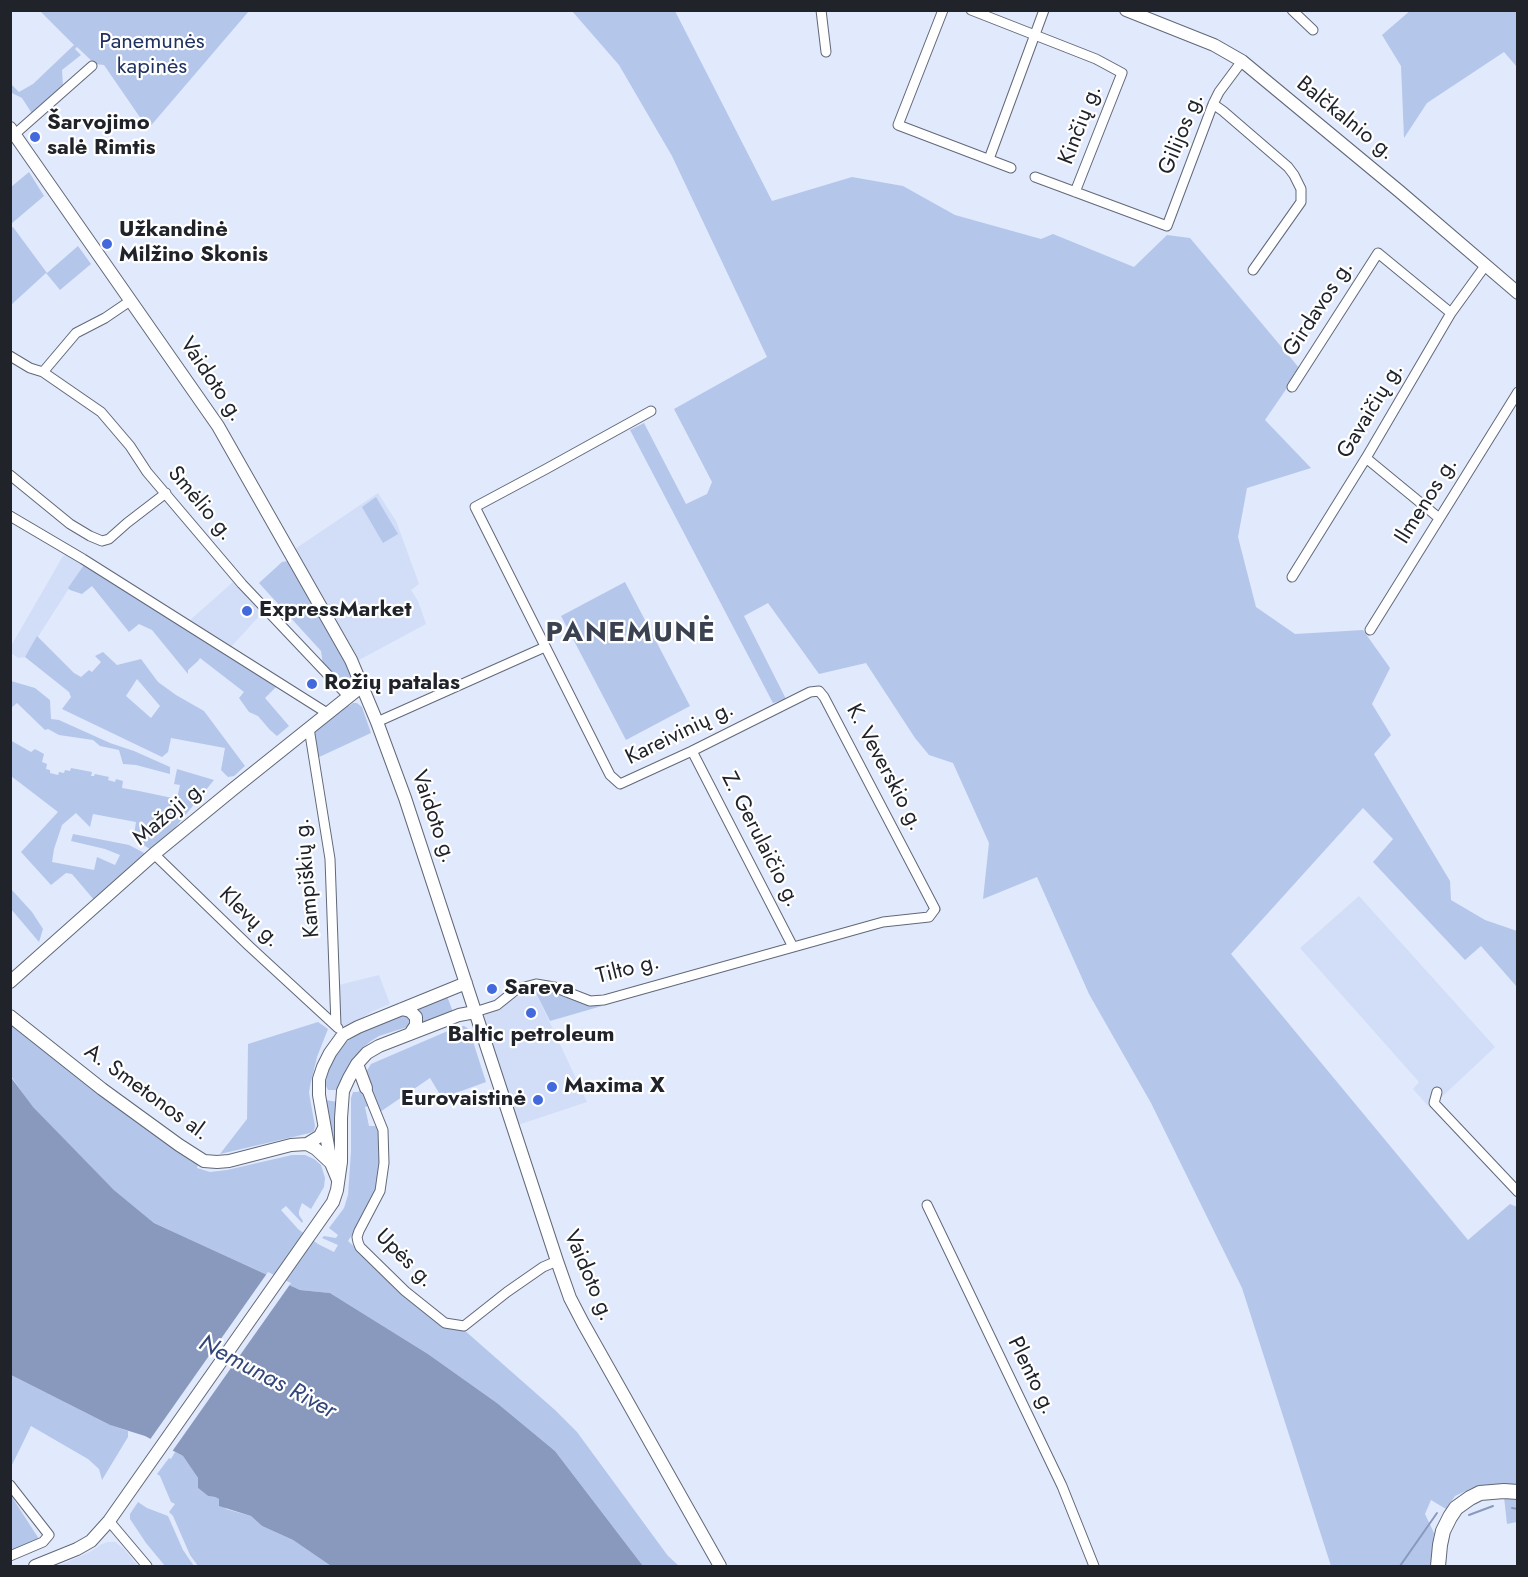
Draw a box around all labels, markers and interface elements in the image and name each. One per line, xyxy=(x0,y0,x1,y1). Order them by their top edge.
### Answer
park label: Panemunės kapinės xyxy=(99,30,205,82)
street label: Balčkalnio g. xyxy=(1291,71,1399,167)
street label: Kinčių g. xyxy=(1054,81,1108,169)
street label: Gilijos g. xyxy=(1154,89,1210,179)
place label: Šarvojimo salė Rimtis xyxy=(47,111,155,162)
marker: Šarvojimo salė Rimtis xyxy=(28,130,42,144)
place label: Užkandinė Milžino Skonis xyxy=(119,218,268,270)
marker: Užkandinė Milžino Skonis xyxy=(100,237,114,251)
street label: Girdavos g. xyxy=(1278,256,1360,362)
street label: Vaidoto g. xyxy=(173,333,249,427)
street label: Gavaičių g. xyxy=(1332,358,1410,464)
street label: Ilmenos g. xyxy=(1390,453,1464,549)
street label: Smėlio g. xyxy=(161,461,239,547)
place label: ExpressMarket xyxy=(259,598,411,624)
marker: ExpressMarket xyxy=(240,604,254,618)
district label: PANEMUNĖ xyxy=(546,617,716,651)
place label: Rožių patalas xyxy=(324,671,460,697)
marker: Rožių patalas xyxy=(305,677,319,691)
street label: Kareivinių g. xyxy=(622,696,738,772)
street label: K. Veverskio g. xyxy=(840,700,928,836)
street label: Vaidoto g. xyxy=(405,767,461,867)
street label: Z. Gerulaičio g. xyxy=(715,768,805,912)
street label: Mažoji g. xyxy=(128,776,212,852)
street label: Kampiškių g. xyxy=(290,817,326,939)
street label: Klevų g. xyxy=(213,882,285,954)
street label: Tilto g. xyxy=(594,949,662,991)
place label: Sareva xyxy=(504,976,574,1002)
marker: Sareva xyxy=(485,982,499,996)
marker: Baltic petroleum xyxy=(524,1006,538,1020)
place label: Baltic petroleum xyxy=(447,1023,615,1049)
street label: A. Smetonos al. xyxy=(79,1039,213,1147)
place label: Maxima X xyxy=(564,1074,665,1100)
marker: Maxima X xyxy=(545,1080,559,1094)
place label: Eurovaistinė xyxy=(401,1087,526,1113)
marker: Eurovaistinė xyxy=(531,1093,545,1107)
street label: Upės g. xyxy=(369,1224,439,1294)
street label: Vaidoto g. xyxy=(557,1227,619,1325)
water label: Nemunas River xyxy=(193,1330,341,1426)
street label: Plento g. xyxy=(1001,1333,1061,1419)

